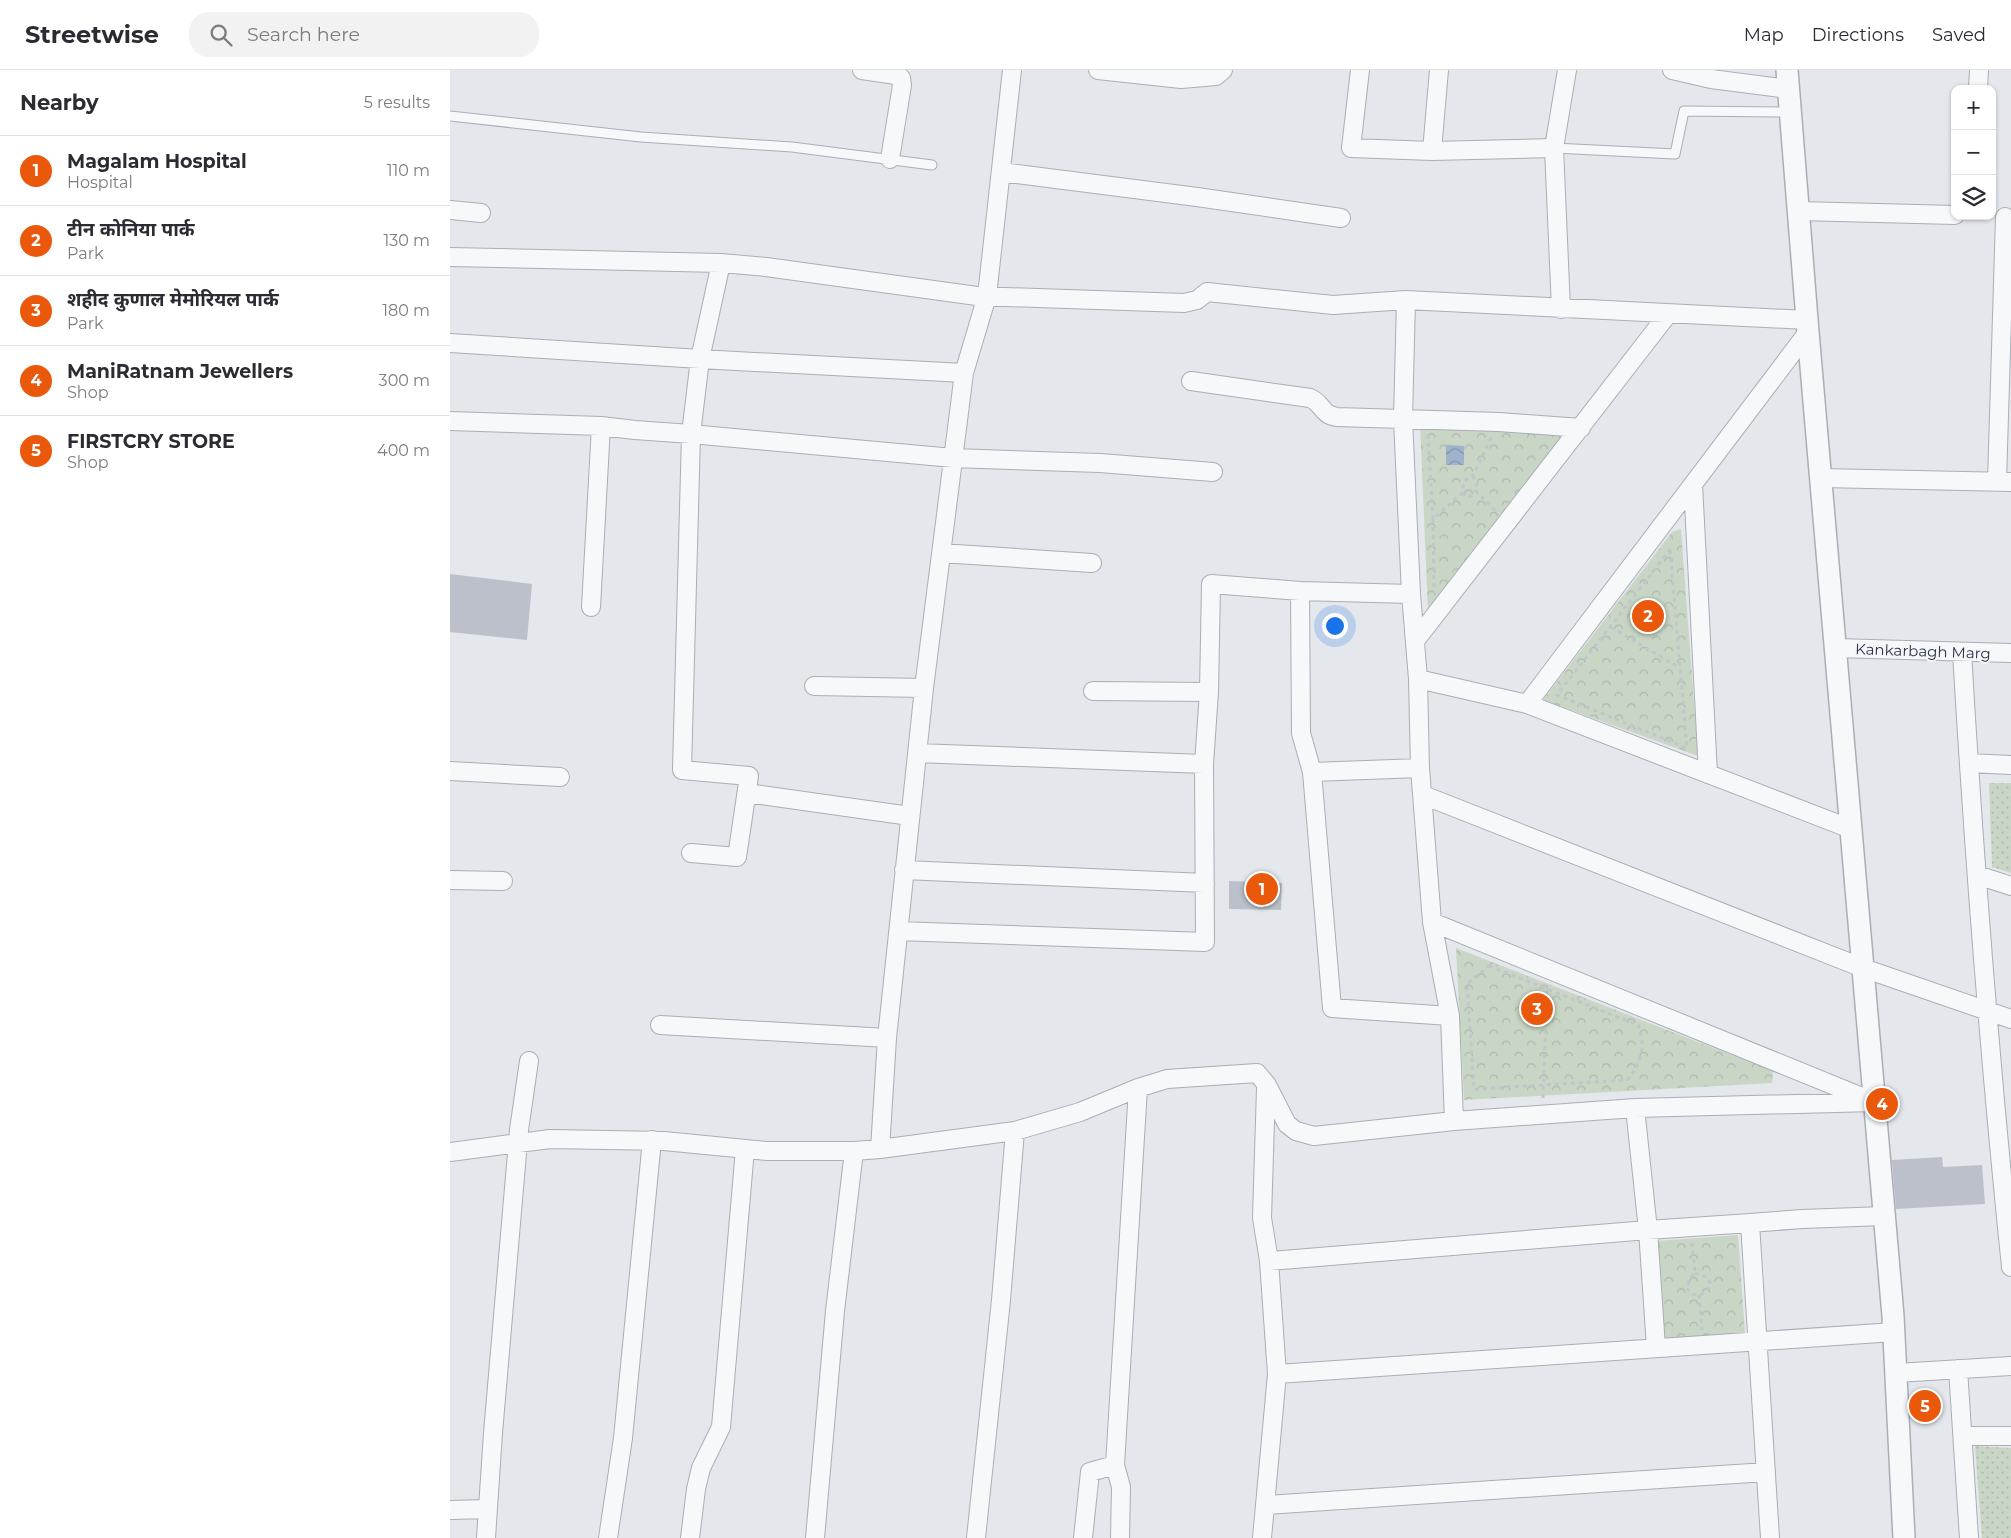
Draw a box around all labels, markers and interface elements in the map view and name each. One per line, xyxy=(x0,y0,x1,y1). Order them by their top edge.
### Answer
search box xyxy=(189,12,539,57)
text: Streetwise xyxy=(25,20,159,49)
icon: search xyxy=(207,21,235,49)
text: Search here xyxy=(247,23,360,46)
text: Map xyxy=(1744,24,1784,46)
text: Directions xyxy=(1812,24,1904,46)
text: Saved xyxy=(1932,24,1986,46)
map controls xyxy=(1951,85,1996,220)
button: + xyxy=(1951,85,1996,130)
text: Nearby xyxy=(20,90,99,115)
text: 5 results xyxy=(364,93,430,112)
button: − xyxy=(1951,130,1996,175)
text: Magalam Hospital xyxy=(67,150,247,173)
text: 1 xyxy=(33,161,39,180)
text: 110 m xyxy=(387,161,430,180)
text: Hospital xyxy=(67,173,133,192)
button: layers xyxy=(1951,175,1996,220)
text: टीन कोनिया पार्क xyxy=(67,218,195,241)
text: 2 xyxy=(31,231,41,250)
text: 130 m xyxy=(383,231,430,250)
text: Park xyxy=(67,244,104,263)
text: शहीद कुणाल मेमोरियल पार्क xyxy=(67,288,279,311)
text: 3 xyxy=(31,301,41,320)
text: 180 m xyxy=(382,301,430,320)
text: Park xyxy=(67,314,104,333)
text: ManiRatnam Jewellers xyxy=(67,360,293,383)
text: 4 xyxy=(30,371,42,390)
text: 300 m xyxy=(379,371,430,390)
text: Shop xyxy=(67,383,109,402)
text: FIRSTCRY STORE xyxy=(67,430,235,453)
text: 5 xyxy=(31,441,41,460)
text: 400 m xyxy=(377,441,430,460)
text: Shop xyxy=(67,453,109,472)
pin: 2 xyxy=(1632,597,1664,635)
your location xyxy=(1322,613,1348,639)
street label: Kankarbagh Marg xyxy=(1855,639,1991,663)
pin: 1 xyxy=(1246,870,1278,908)
pin: 3 xyxy=(1521,990,1553,1028)
pin: 4 xyxy=(1866,1085,1898,1123)
pin: 5 xyxy=(1909,1387,1941,1425)

